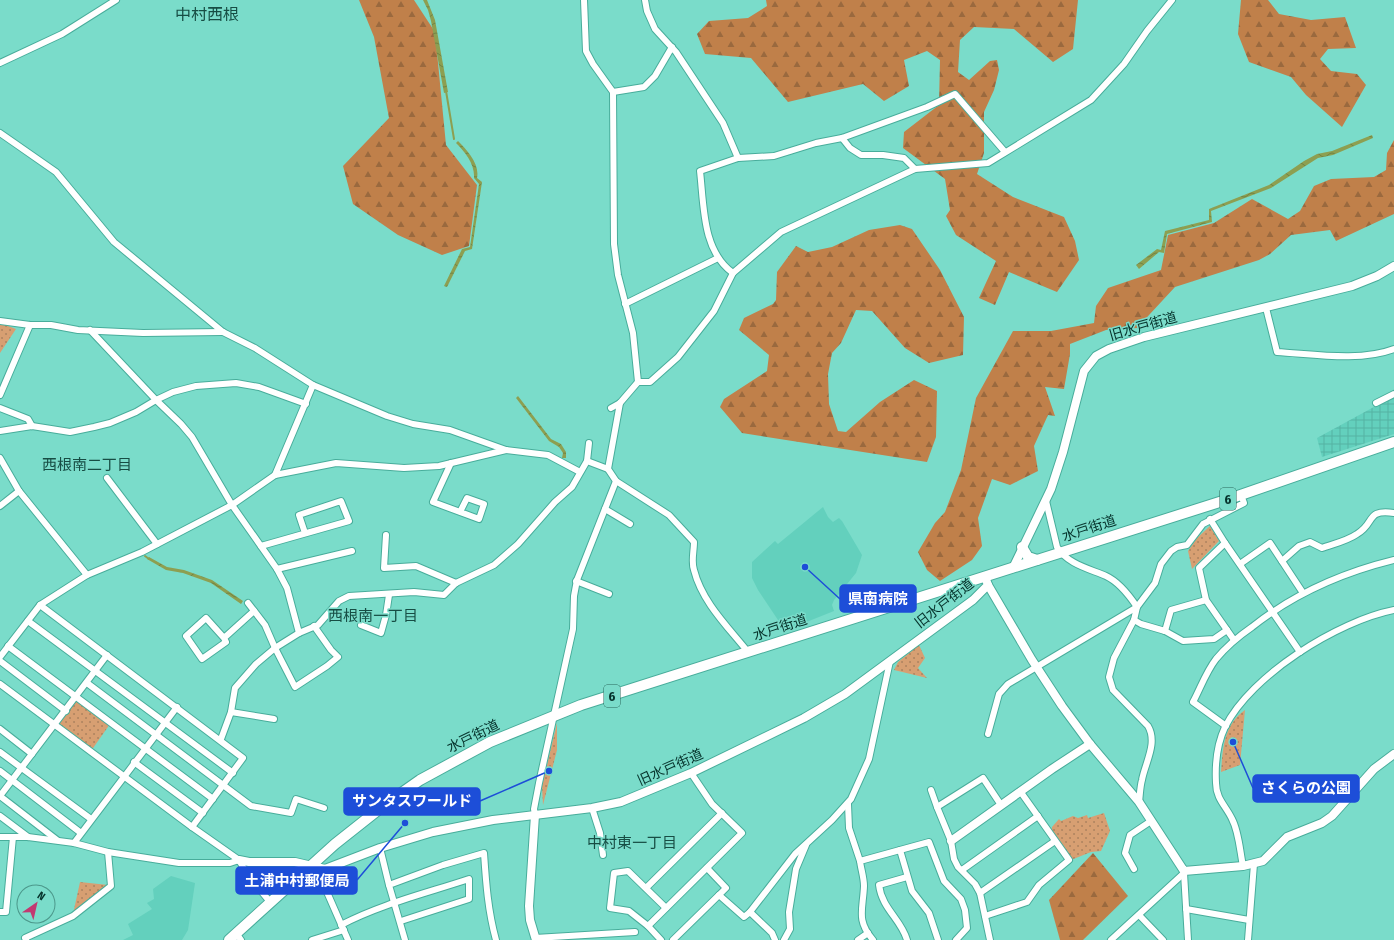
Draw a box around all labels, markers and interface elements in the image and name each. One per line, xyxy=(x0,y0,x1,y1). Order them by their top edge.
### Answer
district label: 中村西根 xyxy=(175,5,239,24)
street label: 旧水戸街道 xyxy=(1107,309,1179,344)
district label: 西根南二丁目 xyxy=(42,456,132,474)
road number: 6 xyxy=(1220,488,1236,510)
street label: 水戸街道 xyxy=(1060,512,1118,545)
street label: 旧水戸街道 xyxy=(911,575,977,632)
callout: 県南病院 xyxy=(840,585,916,612)
text: 県南病院 xyxy=(848,590,908,608)
district label: 西根南一丁目 xyxy=(328,607,418,625)
street label: 水戸街道 xyxy=(751,611,809,644)
road number: 6 xyxy=(604,685,620,707)
street label: 水戸街道 xyxy=(444,717,502,756)
street label: 旧水戸街道 xyxy=(635,745,706,789)
callout: さくらの公園 xyxy=(1253,775,1359,802)
text: さくらの公園 xyxy=(1261,779,1351,797)
callout: サンタスワールド xyxy=(344,788,480,815)
text: サンタスワールド xyxy=(352,792,472,810)
district label: 中村東一丁目 xyxy=(587,834,677,852)
callout: 土浦中村郵便局 xyxy=(236,867,357,894)
text: 土浦中村郵便局 xyxy=(244,872,350,890)
north arrow xyxy=(16,884,56,924)
text: N xyxy=(35,889,48,903)

